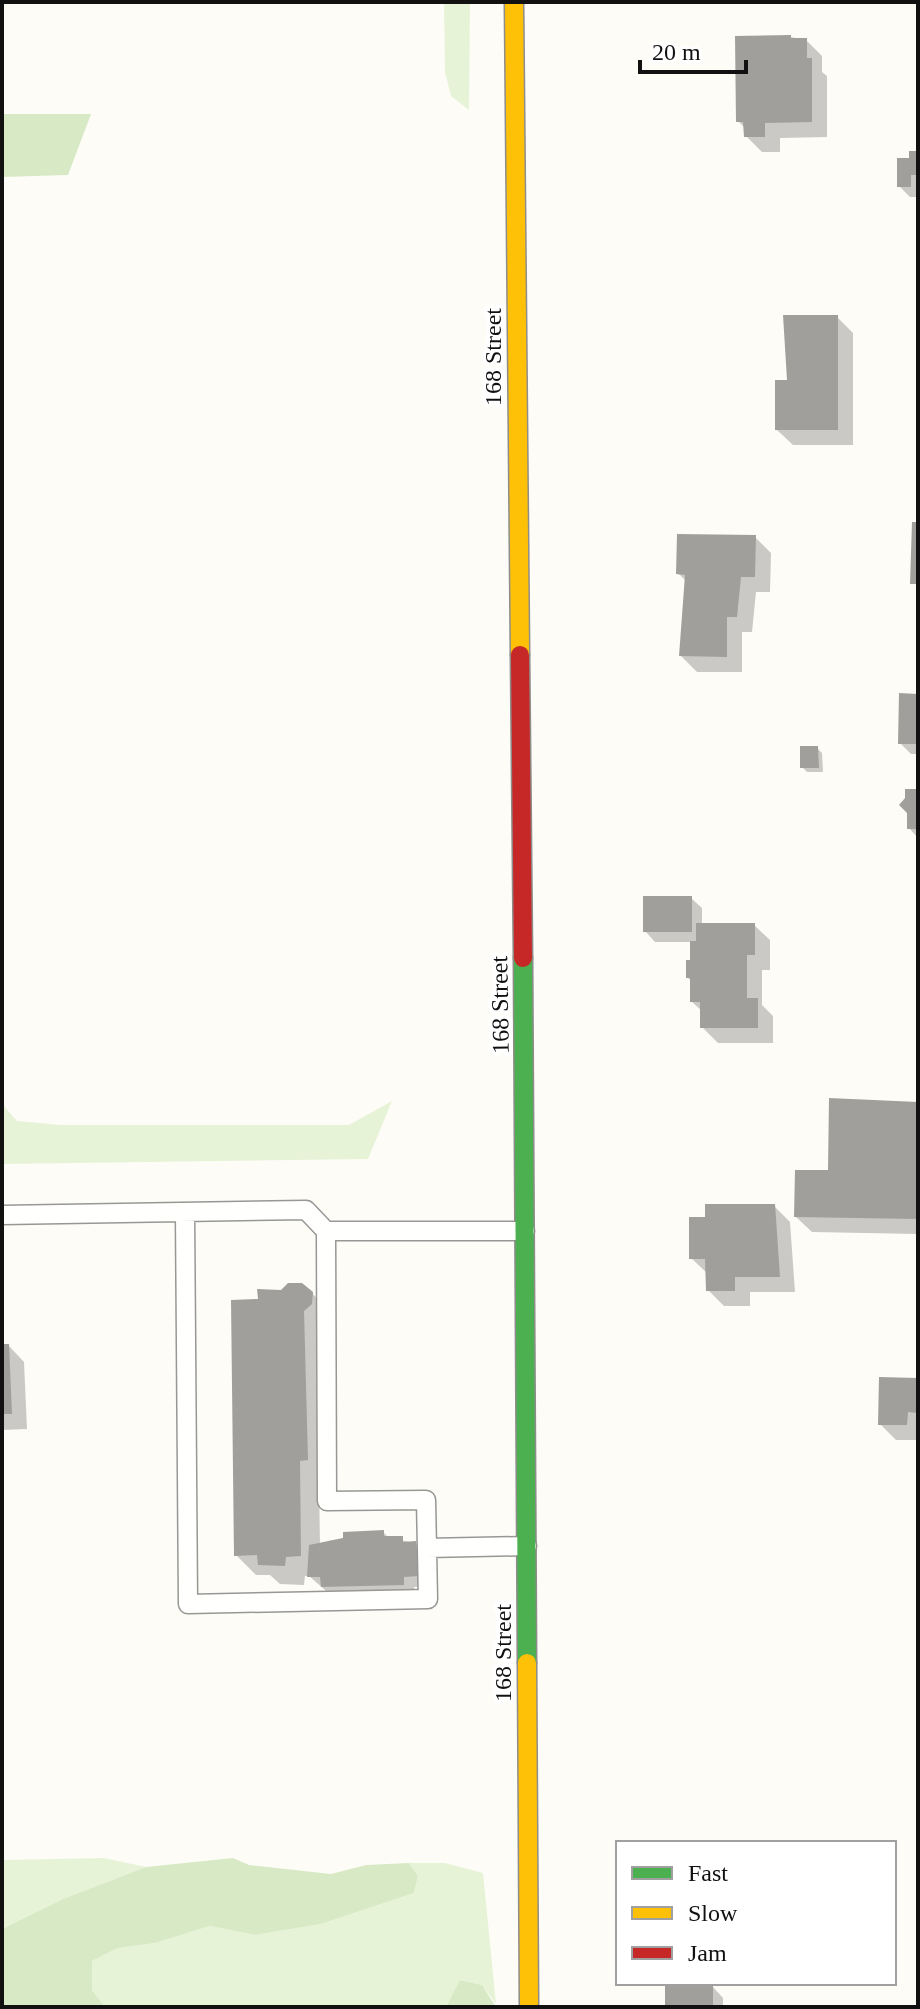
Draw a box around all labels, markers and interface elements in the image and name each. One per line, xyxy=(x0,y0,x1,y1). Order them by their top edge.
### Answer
scale bar xyxy=(640,24,746,74)
text: 20 m xyxy=(652,39,701,65)
street label: 168 Street xyxy=(480,308,506,406)
street label: 168 Street xyxy=(486,955,514,1054)
street label: 168 Street xyxy=(490,1604,516,1702)
legend xyxy=(616,1841,896,1985)
text: Fast xyxy=(688,1860,728,1886)
text: Slow xyxy=(688,1900,738,1926)
text: Jam xyxy=(688,1940,727,1966)

